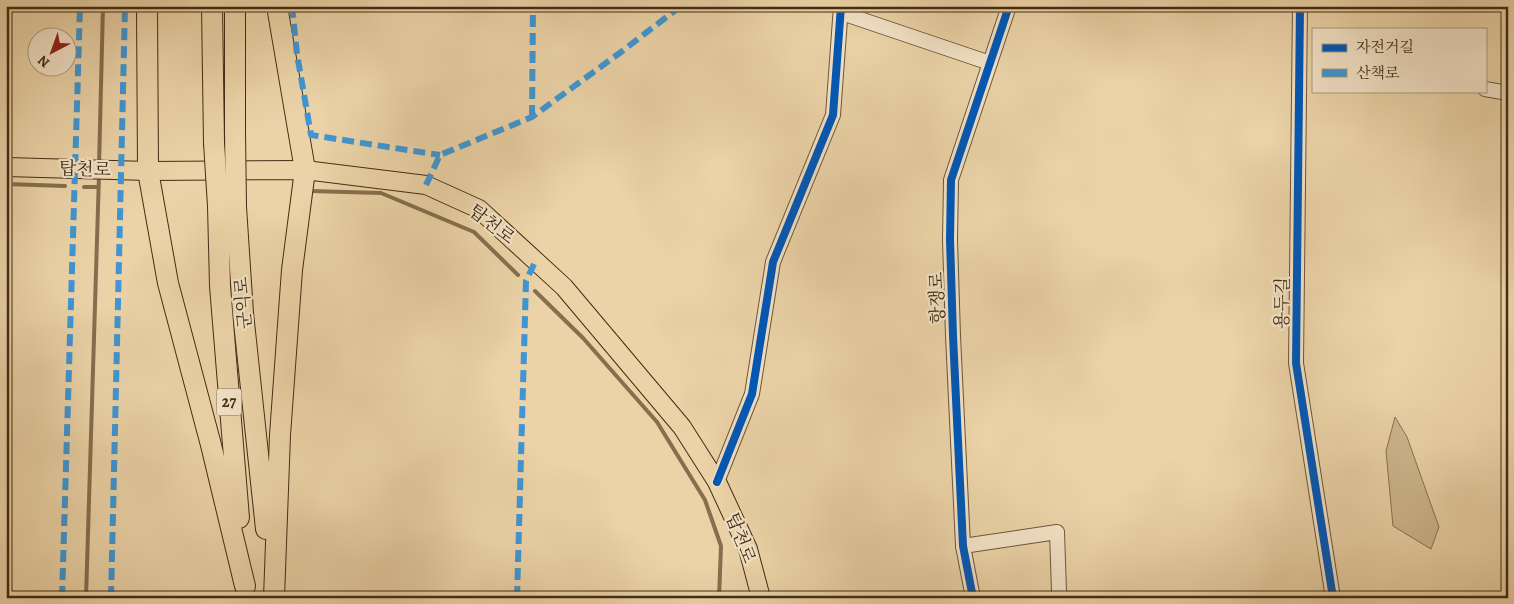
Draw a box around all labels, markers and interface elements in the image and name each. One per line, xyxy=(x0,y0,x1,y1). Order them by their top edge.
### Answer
north arrow xyxy=(28,28,78,78)
legend xyxy=(1312,28,1486,92)
text: 자전거길 xyxy=(1356,37,1414,57)
text: N xyxy=(34,51,54,72)
text: 산책로 xyxy=(1356,63,1400,83)
street label: 탑천로 xyxy=(59,156,111,182)
street label: 탑천로 xyxy=(464,198,520,250)
street label: 항쟁로 xyxy=(924,272,950,324)
street label: 군익로 xyxy=(229,276,257,330)
street label: 용두길 xyxy=(1270,277,1294,329)
road number: 27 xyxy=(216,388,242,416)
street label: 탑천로 xyxy=(720,509,762,567)

